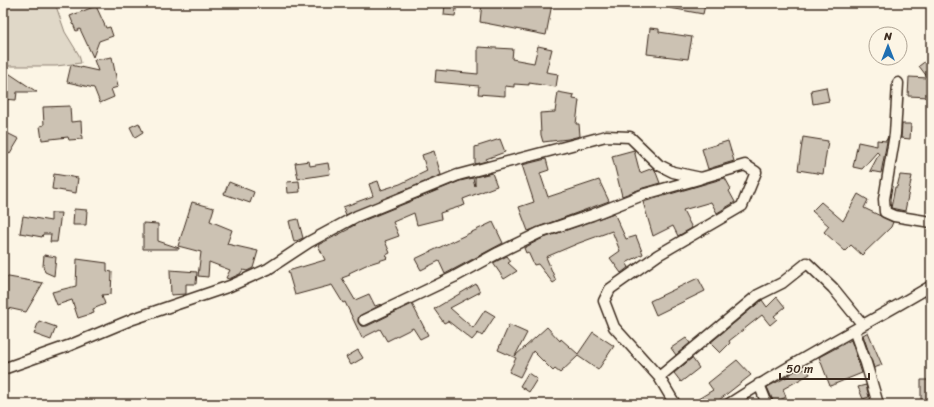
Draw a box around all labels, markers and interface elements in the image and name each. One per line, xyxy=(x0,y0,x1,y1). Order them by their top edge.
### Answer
north arrow xyxy=(868,26,908,66)
text: N xyxy=(883,27,892,46)
scale bar xyxy=(780,355,869,381)
text: 50 m xyxy=(786,358,813,380)

